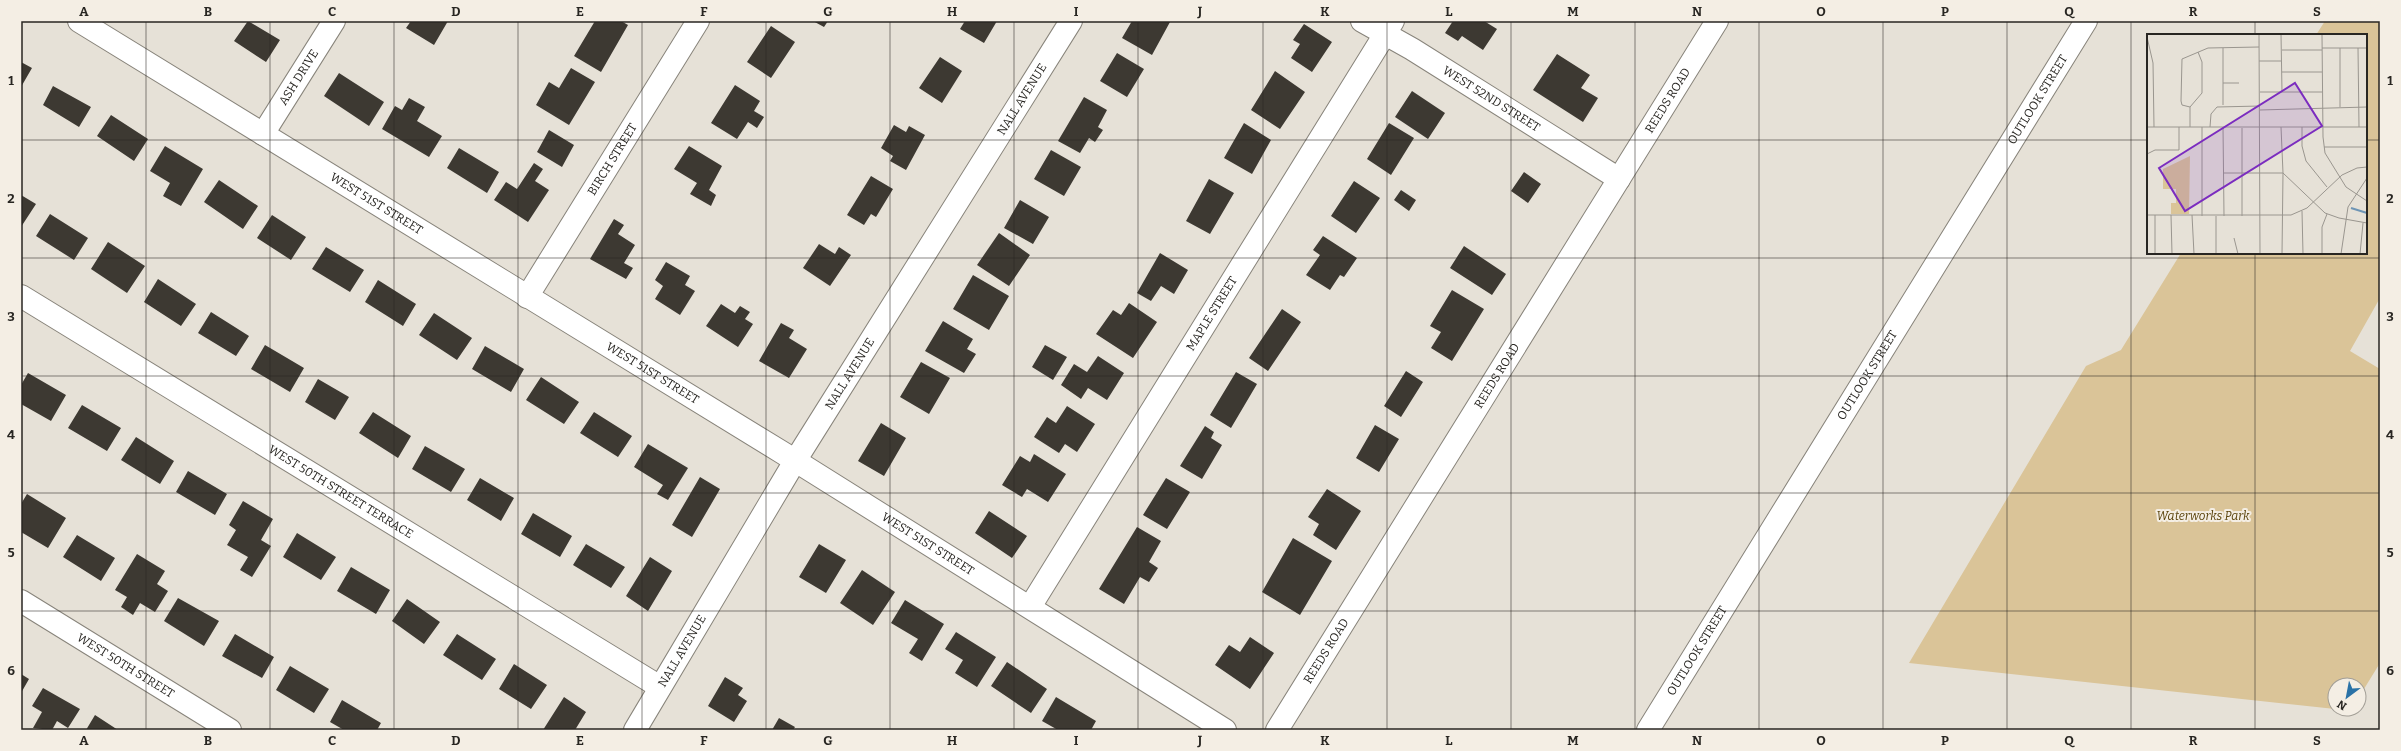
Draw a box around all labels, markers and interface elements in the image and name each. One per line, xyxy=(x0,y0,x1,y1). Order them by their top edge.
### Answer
text: A xyxy=(79,4,89,19)
text: B xyxy=(204,4,212,19)
text: C xyxy=(328,4,336,19)
text: D xyxy=(451,4,461,19)
text: E xyxy=(576,4,584,19)
text: F xyxy=(700,4,708,19)
text: G xyxy=(823,4,833,19)
text: H xyxy=(947,4,957,19)
text: I xyxy=(1074,4,1079,19)
text: J xyxy=(1197,4,1203,19)
text: K xyxy=(1320,4,1330,19)
text: L xyxy=(1445,4,1453,19)
text: M xyxy=(1567,4,1579,19)
text: N xyxy=(1692,4,1702,19)
text: O xyxy=(1816,4,1826,19)
text: P xyxy=(1941,4,1949,19)
text: Q xyxy=(2064,4,2075,19)
text: R xyxy=(2189,4,2198,19)
text: S xyxy=(2313,4,2321,19)
inset map xyxy=(2147,34,2367,254)
street label: ASH DRIVE xyxy=(276,47,321,108)
street label: OUTLOOK STREET xyxy=(2005,52,2070,147)
street label: NALL AVENUE xyxy=(994,61,1050,138)
street label: WEST 52ND STREET xyxy=(1440,63,1542,135)
street label: REEDS ROAD xyxy=(1642,65,1693,136)
text: 1 xyxy=(8,73,14,88)
text: 1 xyxy=(2387,73,2393,88)
street label: BIRCH STREET xyxy=(585,121,640,198)
street label: WEST 51ST STREET xyxy=(328,170,425,237)
text: 2 xyxy=(7,191,15,206)
text: 2 xyxy=(2386,191,2394,206)
street label: MAPLE STREET xyxy=(1183,274,1240,353)
text: 3 xyxy=(7,309,15,324)
text: 3 xyxy=(2386,309,2394,324)
street label: OUTLOOK STREET xyxy=(1834,328,1900,423)
street label: NALL AVENUE xyxy=(822,335,877,412)
street label: WEST 51ST STREET xyxy=(604,339,701,407)
street label: REEDS ROAD xyxy=(1471,341,1522,411)
text: 4 xyxy=(7,427,15,442)
text: 4 xyxy=(2386,427,2394,442)
street label: WEST 50TH STREET TERRACE xyxy=(266,442,416,541)
park label: Waterworks Park xyxy=(2156,509,2250,523)
street label: WEST 51ST STREET xyxy=(879,510,977,578)
text: 5 xyxy=(7,545,15,560)
text: 5 xyxy=(2386,545,2394,560)
street label: OUTLOOK STREET xyxy=(1664,604,1730,698)
street label: NALL AVENUE xyxy=(655,612,709,690)
street label: REEDS ROAD xyxy=(1301,616,1352,686)
street label: WEST 50TH STREET xyxy=(75,630,177,701)
text: 6 xyxy=(7,663,15,678)
text: 6 xyxy=(2386,663,2394,678)
north arrow xyxy=(2327,677,2367,717)
text: N xyxy=(2334,697,2349,713)
text: A xyxy=(79,733,89,748)
text: B xyxy=(204,733,212,748)
text: C xyxy=(328,733,336,748)
text: D xyxy=(451,733,461,748)
text: E xyxy=(576,733,584,748)
text: F xyxy=(700,733,708,748)
text: G xyxy=(823,733,833,748)
text: H xyxy=(947,733,957,748)
text: I xyxy=(1074,733,1079,748)
text: J xyxy=(1197,733,1203,748)
text: K xyxy=(1320,733,1330,748)
text: L xyxy=(1445,733,1453,748)
text: M xyxy=(1567,733,1579,748)
text: N xyxy=(1692,733,1702,748)
text: O xyxy=(1816,733,1826,748)
text: P xyxy=(1941,733,1949,748)
text: Q xyxy=(2064,733,2075,748)
text: R xyxy=(2189,733,2198,748)
text: S xyxy=(2313,733,2321,748)

